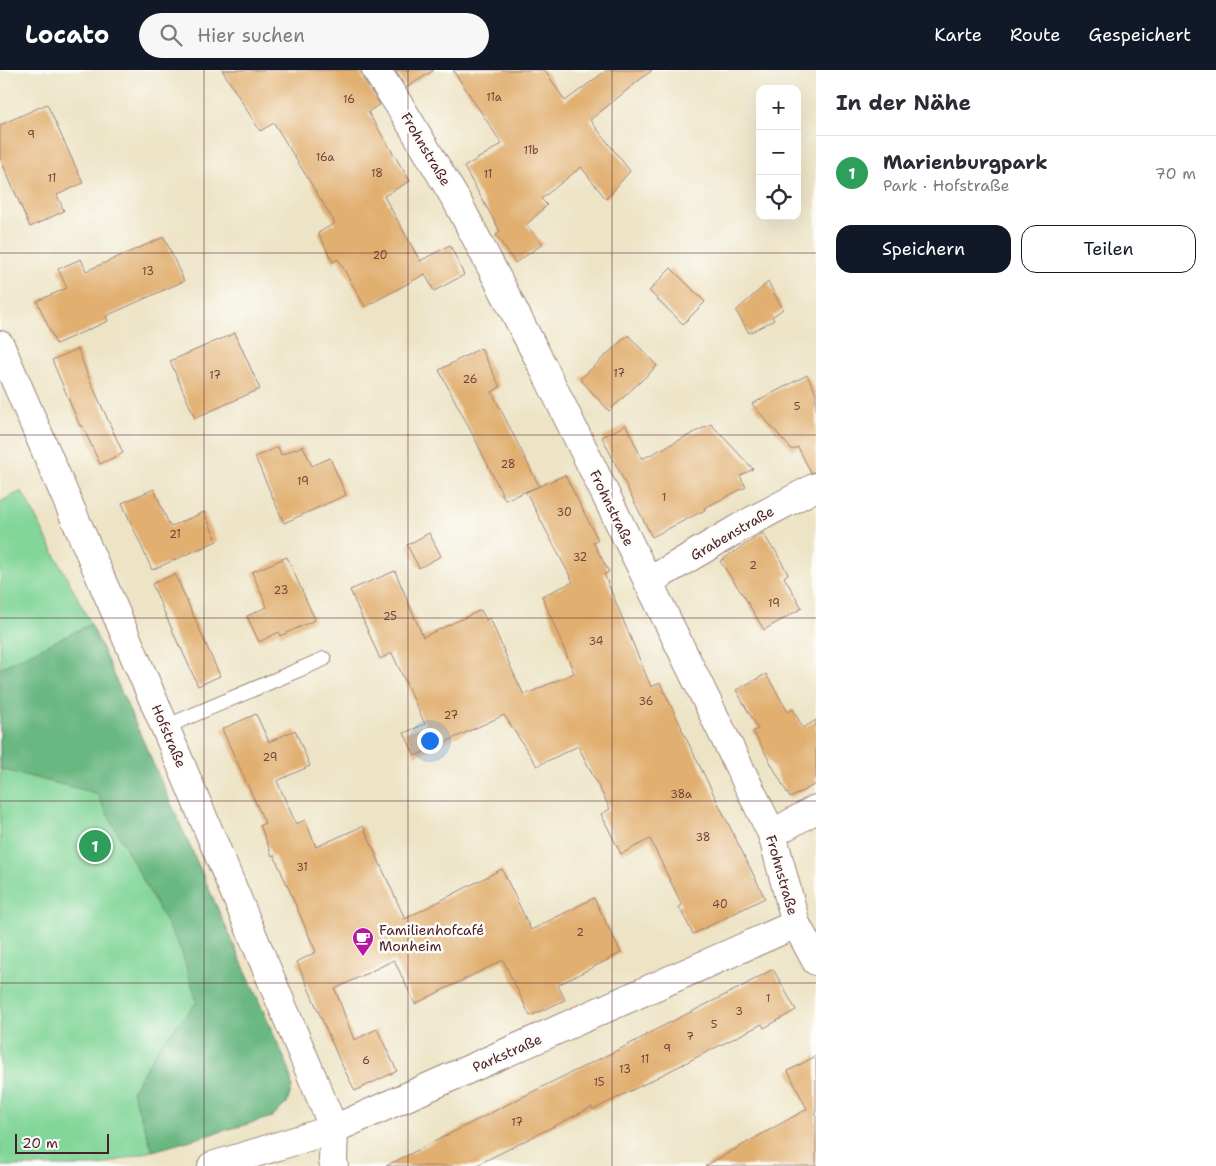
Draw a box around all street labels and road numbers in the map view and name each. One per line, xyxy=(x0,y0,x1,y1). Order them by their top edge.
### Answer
street label: Frohnstraße xyxy=(397,109,455,189)
street label: Frohnstraße xyxy=(586,467,638,549)
street label: Grabenstraße xyxy=(687,502,777,564)
street label: Hofstraße xyxy=(148,702,190,771)
street label: Frohnstraße xyxy=(762,833,802,917)
street label: Parkstraße xyxy=(470,1030,544,1076)

